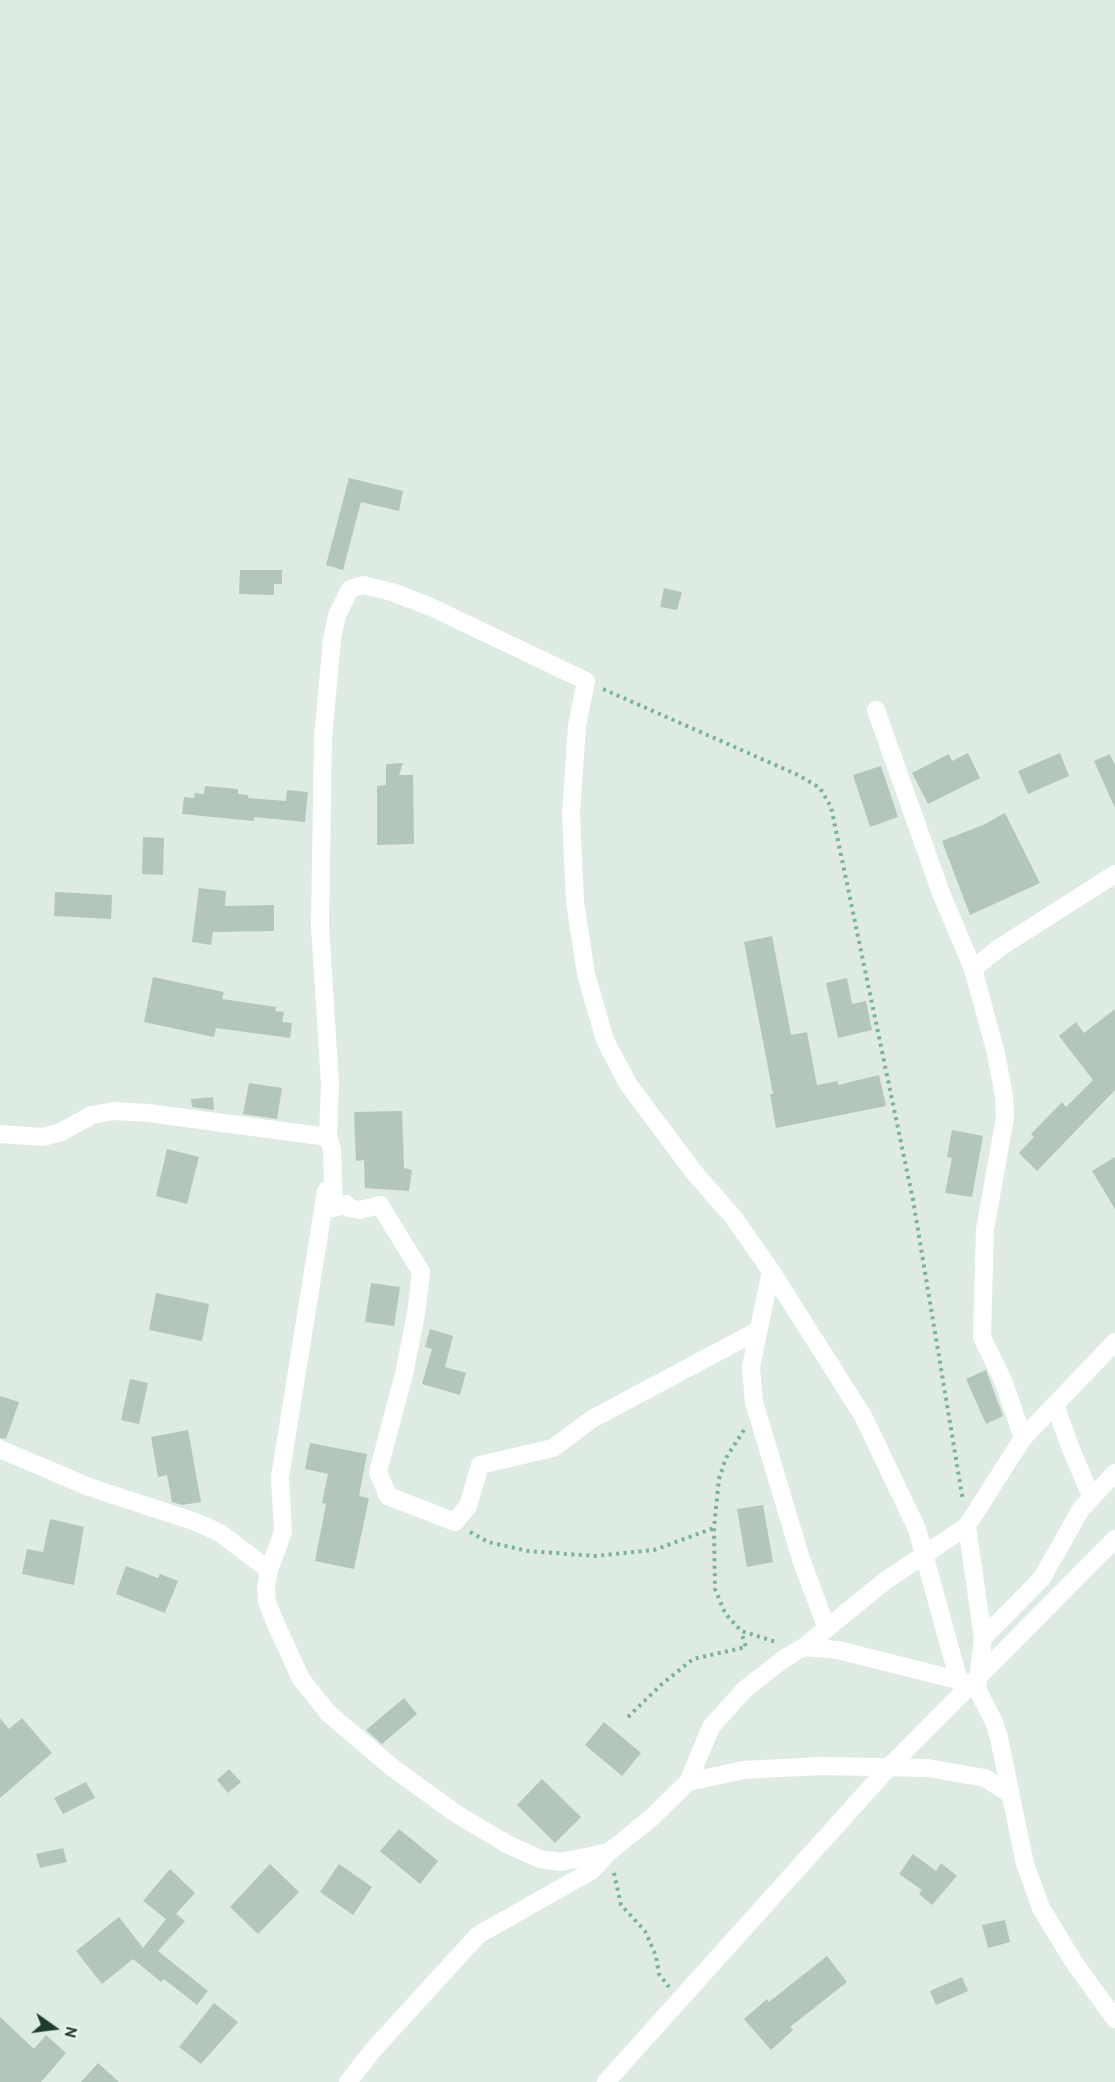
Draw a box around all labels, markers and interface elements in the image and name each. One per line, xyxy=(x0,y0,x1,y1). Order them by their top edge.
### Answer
north arrow xyxy=(24,1998,84,2058)
text: N xyxy=(60,2025,82,2040)

